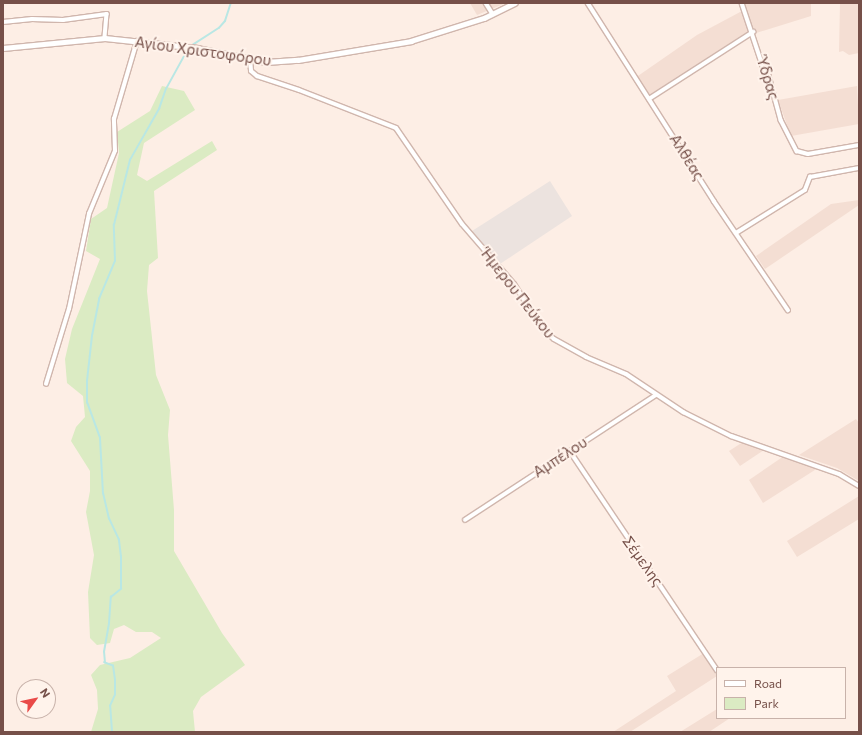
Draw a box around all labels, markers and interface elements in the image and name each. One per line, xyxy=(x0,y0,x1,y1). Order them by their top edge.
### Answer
street label: Αγίου Χριστοφόρου xyxy=(134,33,272,69)
street label: Ύδρας xyxy=(753,54,783,102)
street label: Αλθέας xyxy=(666,131,708,183)
street label: Ήμερου Πεύκου xyxy=(477,244,559,342)
street label: Αμπέλου xyxy=(530,433,590,481)
street label: Σέμελης xyxy=(619,533,667,589)
legend xyxy=(716,667,846,719)
text: Road xyxy=(754,676,782,690)
north arrow xyxy=(16,679,56,719)
text: N xyxy=(38,686,53,700)
text: Park xyxy=(754,696,779,710)

